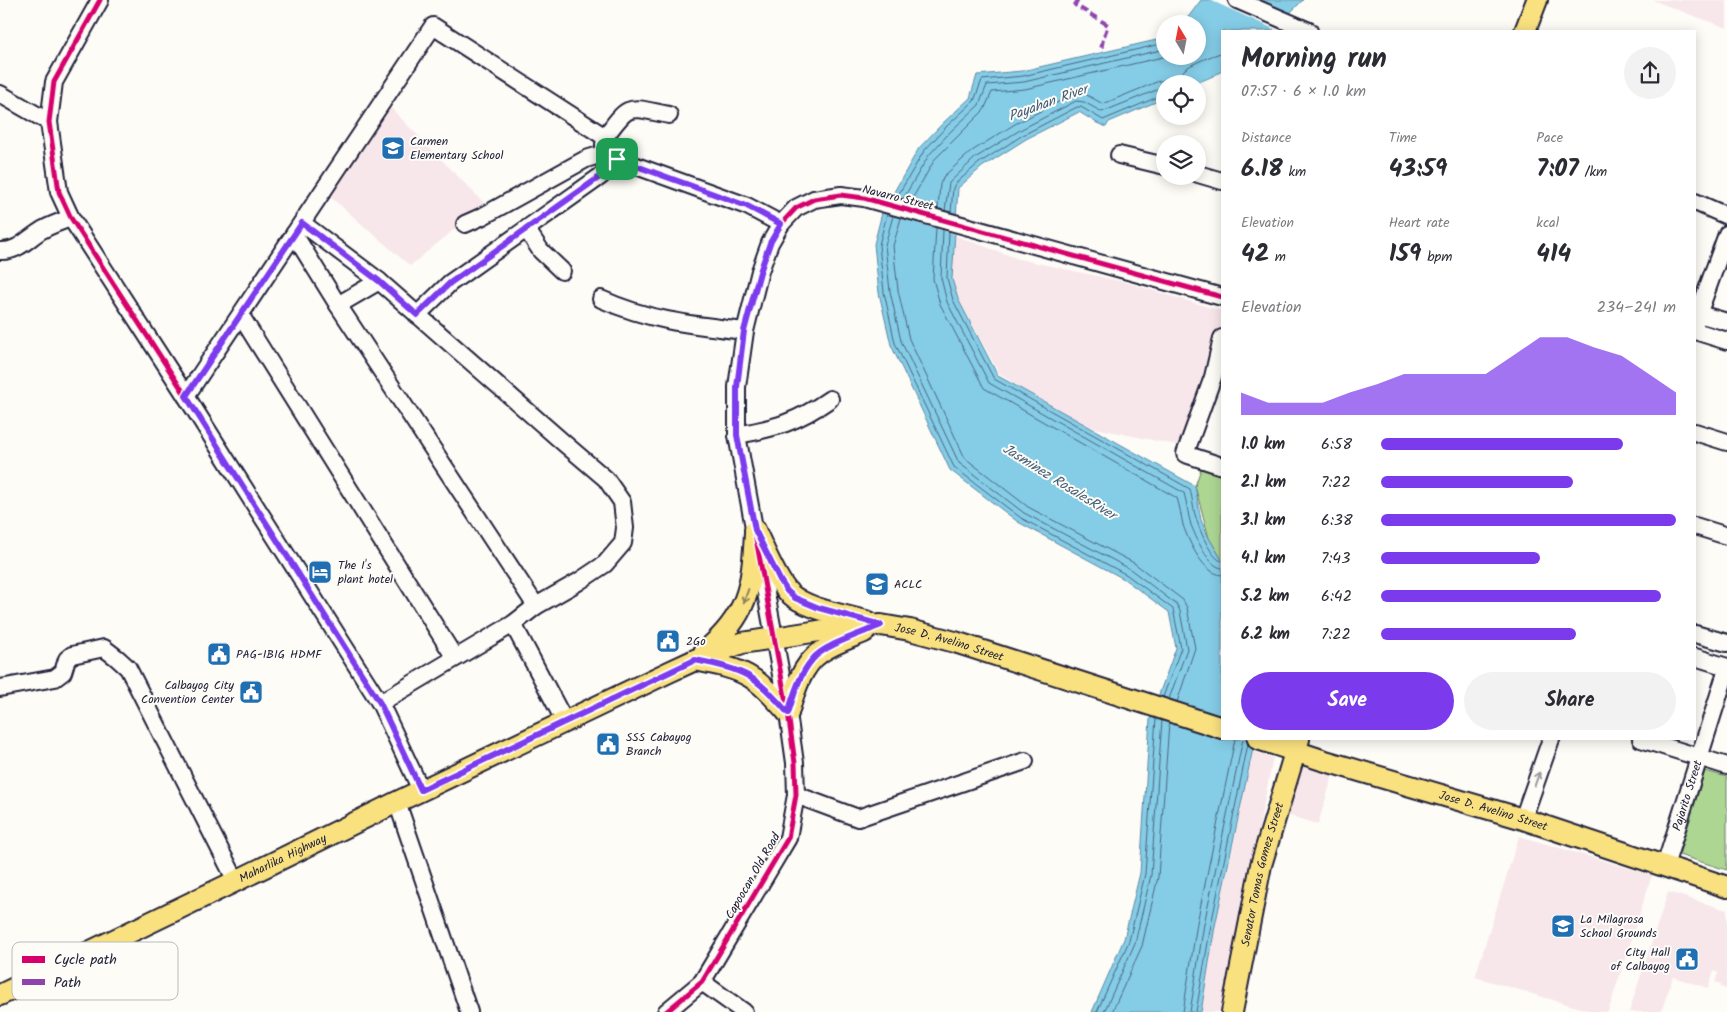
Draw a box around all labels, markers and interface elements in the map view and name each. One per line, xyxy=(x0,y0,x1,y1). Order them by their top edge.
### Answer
north arrow xyxy=(1156,15,1206,65)
map controls xyxy=(1156,15,1206,185)
text: Morning run xyxy=(1241,37,1387,82)
button: share xyxy=(1624,47,1676,99)
button: locate xyxy=(1156,75,1206,125)
water label: Payahan River xyxy=(1005,77,1094,127)
text: 07:57 · 6 × 1.0 km xyxy=(1241,79,1366,104)
text: Distance xyxy=(1241,127,1291,149)
text: Time xyxy=(1389,127,1417,149)
text: Pace xyxy=(1536,127,1563,149)
place label: Carmen Elementary School xyxy=(410,132,503,165)
school or university icon: Carmen Elementary School xyxy=(380,135,406,161)
button: layers xyxy=(1156,135,1206,185)
pin xyxy=(596,138,638,180)
icon: arrive xyxy=(603,145,631,173)
text: 6.18 xyxy=(1241,149,1283,189)
text: 43:59 xyxy=(1389,149,1447,189)
text: 7:07 xyxy=(1536,149,1579,189)
text: km xyxy=(1283,161,1306,183)
text: /km xyxy=(1579,161,1607,183)
street label: Navarro Street xyxy=(860,180,936,216)
text: Elevation xyxy=(1241,212,1294,234)
text: Heart rate xyxy=(1389,212,1450,234)
text: kcal xyxy=(1536,212,1559,234)
text: 42 xyxy=(1241,234,1269,274)
text: 159 xyxy=(1389,234,1422,274)
text: 414 xyxy=(1536,234,1571,274)
text: m xyxy=(1269,246,1286,268)
text: bpm xyxy=(1422,246,1452,268)
text: Elevation xyxy=(1241,295,1302,320)
text: 234–241 m xyxy=(1597,295,1676,320)
text: 1.0 km xyxy=(1241,432,1285,457)
text: 6:58 xyxy=(1321,432,1352,457)
water label: Jasminez RosalesRiver xyxy=(998,438,1123,528)
text: 2.1 km xyxy=(1241,470,1286,495)
text: 7:22 xyxy=(1321,470,1351,495)
text: 3.1 km xyxy=(1241,508,1286,533)
text: 6:38 xyxy=(1321,508,1353,533)
text: 4.1 km xyxy=(1241,546,1286,571)
text: 7:43 xyxy=(1321,546,1350,571)
place label: The I's plant hotel xyxy=(337,556,393,589)
hotel icon: The I's plant hotel xyxy=(307,559,333,585)
school or university icon: ACLC xyxy=(864,571,890,597)
place label: ACLC xyxy=(894,575,922,594)
text: 5.2 km xyxy=(1241,584,1289,609)
text: 6:42 xyxy=(1321,584,1352,609)
one-way arrow xyxy=(741,588,750,603)
street label: Jose D. Avelino Street xyxy=(893,618,1006,667)
text: 6.2 km xyxy=(1241,622,1290,647)
text: 7:22 xyxy=(1321,622,1351,647)
public building icon: 2Go xyxy=(655,628,681,654)
place label: 2Go xyxy=(686,632,706,651)
public building icon: PAG-IBIG HDMF xyxy=(206,641,232,667)
place label: PAG-IBIG HDMF xyxy=(236,645,323,664)
button: Save xyxy=(1241,672,1454,730)
button: Share xyxy=(1464,672,1676,730)
place label: Calbayog City Convention Center xyxy=(141,676,235,709)
public building icon: Calbayog City Convention Center xyxy=(238,679,264,705)
place label: SSS Cabayog Branch xyxy=(626,728,692,761)
public building icon: SSS Cabayog Branch xyxy=(595,731,621,757)
street label: Pajarito Street xyxy=(1667,757,1707,833)
one-way arrow xyxy=(1533,772,1542,787)
street label: Jose D. Avelino Street xyxy=(1437,785,1550,836)
street label: Senator Tomas Gomez Street xyxy=(1236,800,1289,948)
street label: Maharlika Highway xyxy=(236,828,330,888)
street label: Capoocan Old Road xyxy=(721,828,786,923)
place label: La Milagrosa School Grounds xyxy=(1580,910,1657,943)
school or university icon: La Milagrosa School Grounds xyxy=(1550,913,1576,939)
legend xyxy=(12,942,178,1000)
place label: City Hall of Calbayog xyxy=(1611,943,1670,976)
public building icon: City Hall of Calbayog xyxy=(1674,946,1700,972)
text: Cycle path xyxy=(54,949,117,971)
text: Path xyxy=(54,972,81,994)

